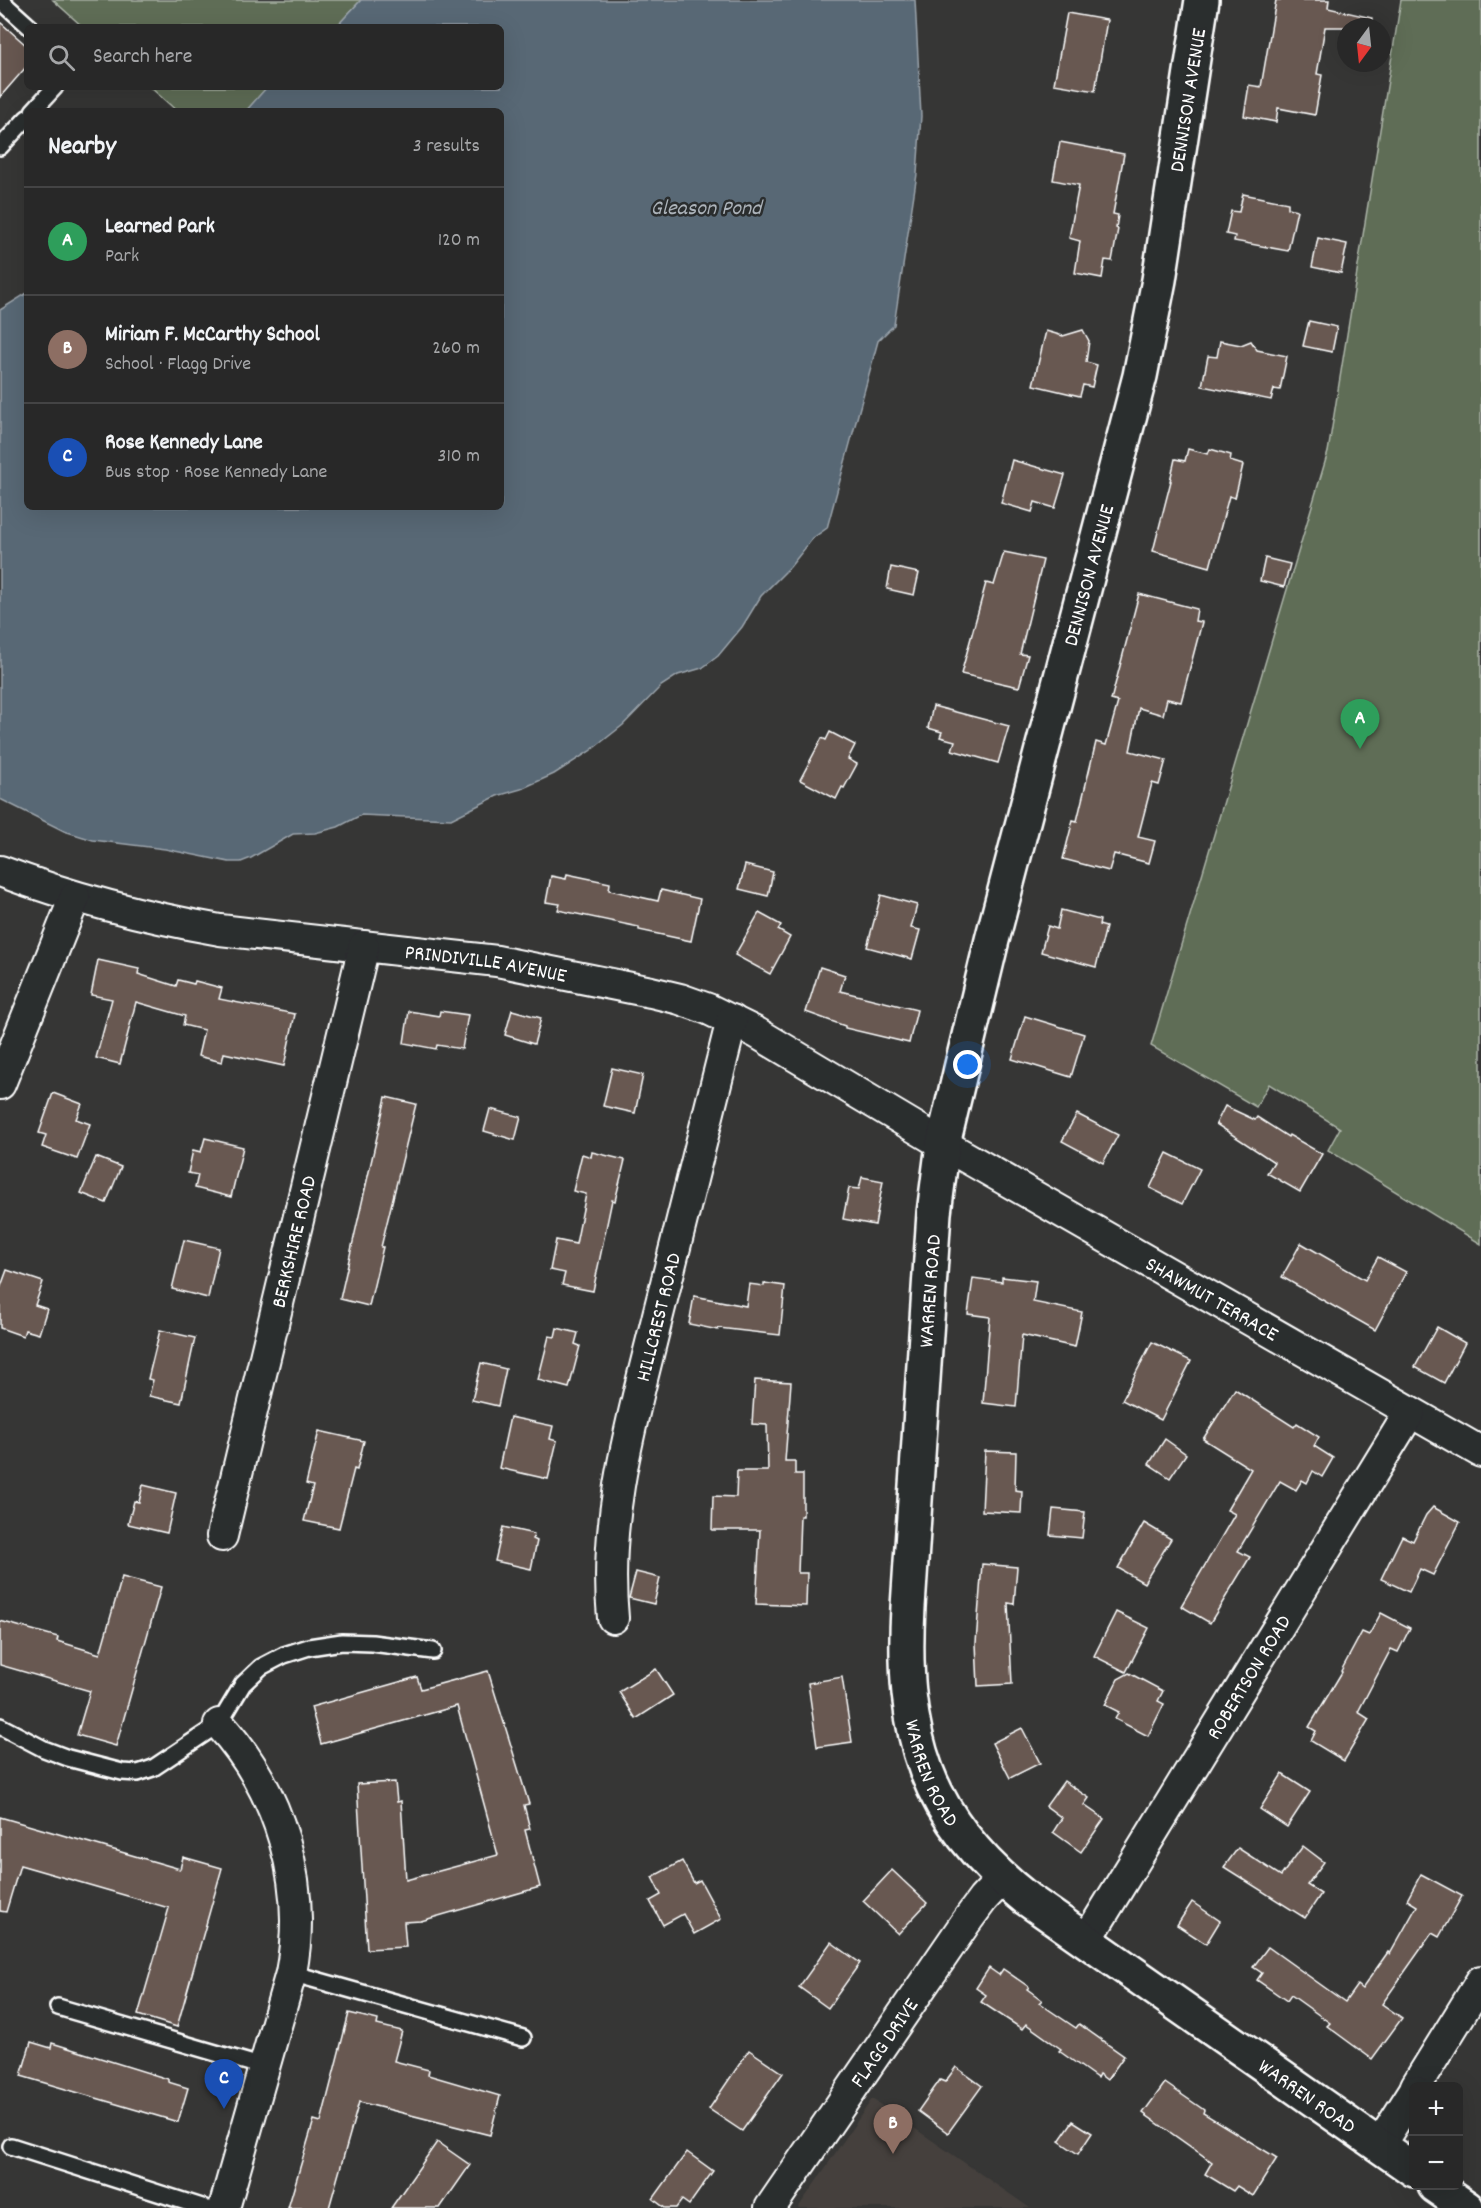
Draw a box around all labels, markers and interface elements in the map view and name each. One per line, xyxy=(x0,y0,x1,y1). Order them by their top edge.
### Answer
north arrow xyxy=(1337,18,1391,72)
search box xyxy=(24,24,504,90)
street label: DENNISON AVENUE xyxy=(1164,26,1216,175)
icon: search xyxy=(45,41,78,74)
text: Search here xyxy=(93,42,192,73)
text: Nearby xyxy=(48,129,116,166)
text: 3 results xyxy=(413,133,480,161)
water label: Gleason Pond xyxy=(651,194,764,225)
text: Learned Park xyxy=(105,212,215,243)
text: A xyxy=(62,227,73,255)
text: 120 m xyxy=(438,227,480,255)
text: Park xyxy=(105,243,139,271)
text: Miriam F. McCarthy School xyxy=(105,320,320,351)
text: B xyxy=(63,335,72,363)
text: 260 m xyxy=(432,335,480,363)
text: School · Flagg Drive xyxy=(105,351,251,379)
text: Rose Kennedy Lane xyxy=(105,428,263,459)
text: C xyxy=(63,443,72,471)
text: 310 m xyxy=(438,443,480,471)
text: Bus stop · Rose Kennedy Lane xyxy=(105,459,327,487)
street label: DENNISON AVENUE xyxy=(1058,501,1124,650)
pin: A xyxy=(1340,700,1380,749)
street label: PRINDIVILLE AVENUE xyxy=(403,939,569,993)
your location xyxy=(953,1050,982,1079)
street label: BERKSHIRE ROAD xyxy=(265,1173,326,1311)
street label: WARREN ROAD xyxy=(913,1234,951,1349)
street label: HILLCREST ROAD xyxy=(630,1250,691,1385)
street label: SHAWMUT TERRACE xyxy=(1139,1251,1283,1351)
street label: ROBERTSON ROAD xyxy=(1201,1610,1300,1746)
street label: WARREN ROAD xyxy=(895,1717,964,1834)
street label: FLAGG DRIVE xyxy=(845,1993,928,2095)
street label: WARREN ROAD xyxy=(1251,2053,1361,2143)
pin: C xyxy=(204,2060,244,2109)
map controls xyxy=(1409,2082,1463,2190)
button: + xyxy=(1409,2082,1463,2136)
pin: B xyxy=(874,2104,912,2154)
button: − xyxy=(1409,2136,1463,2190)

